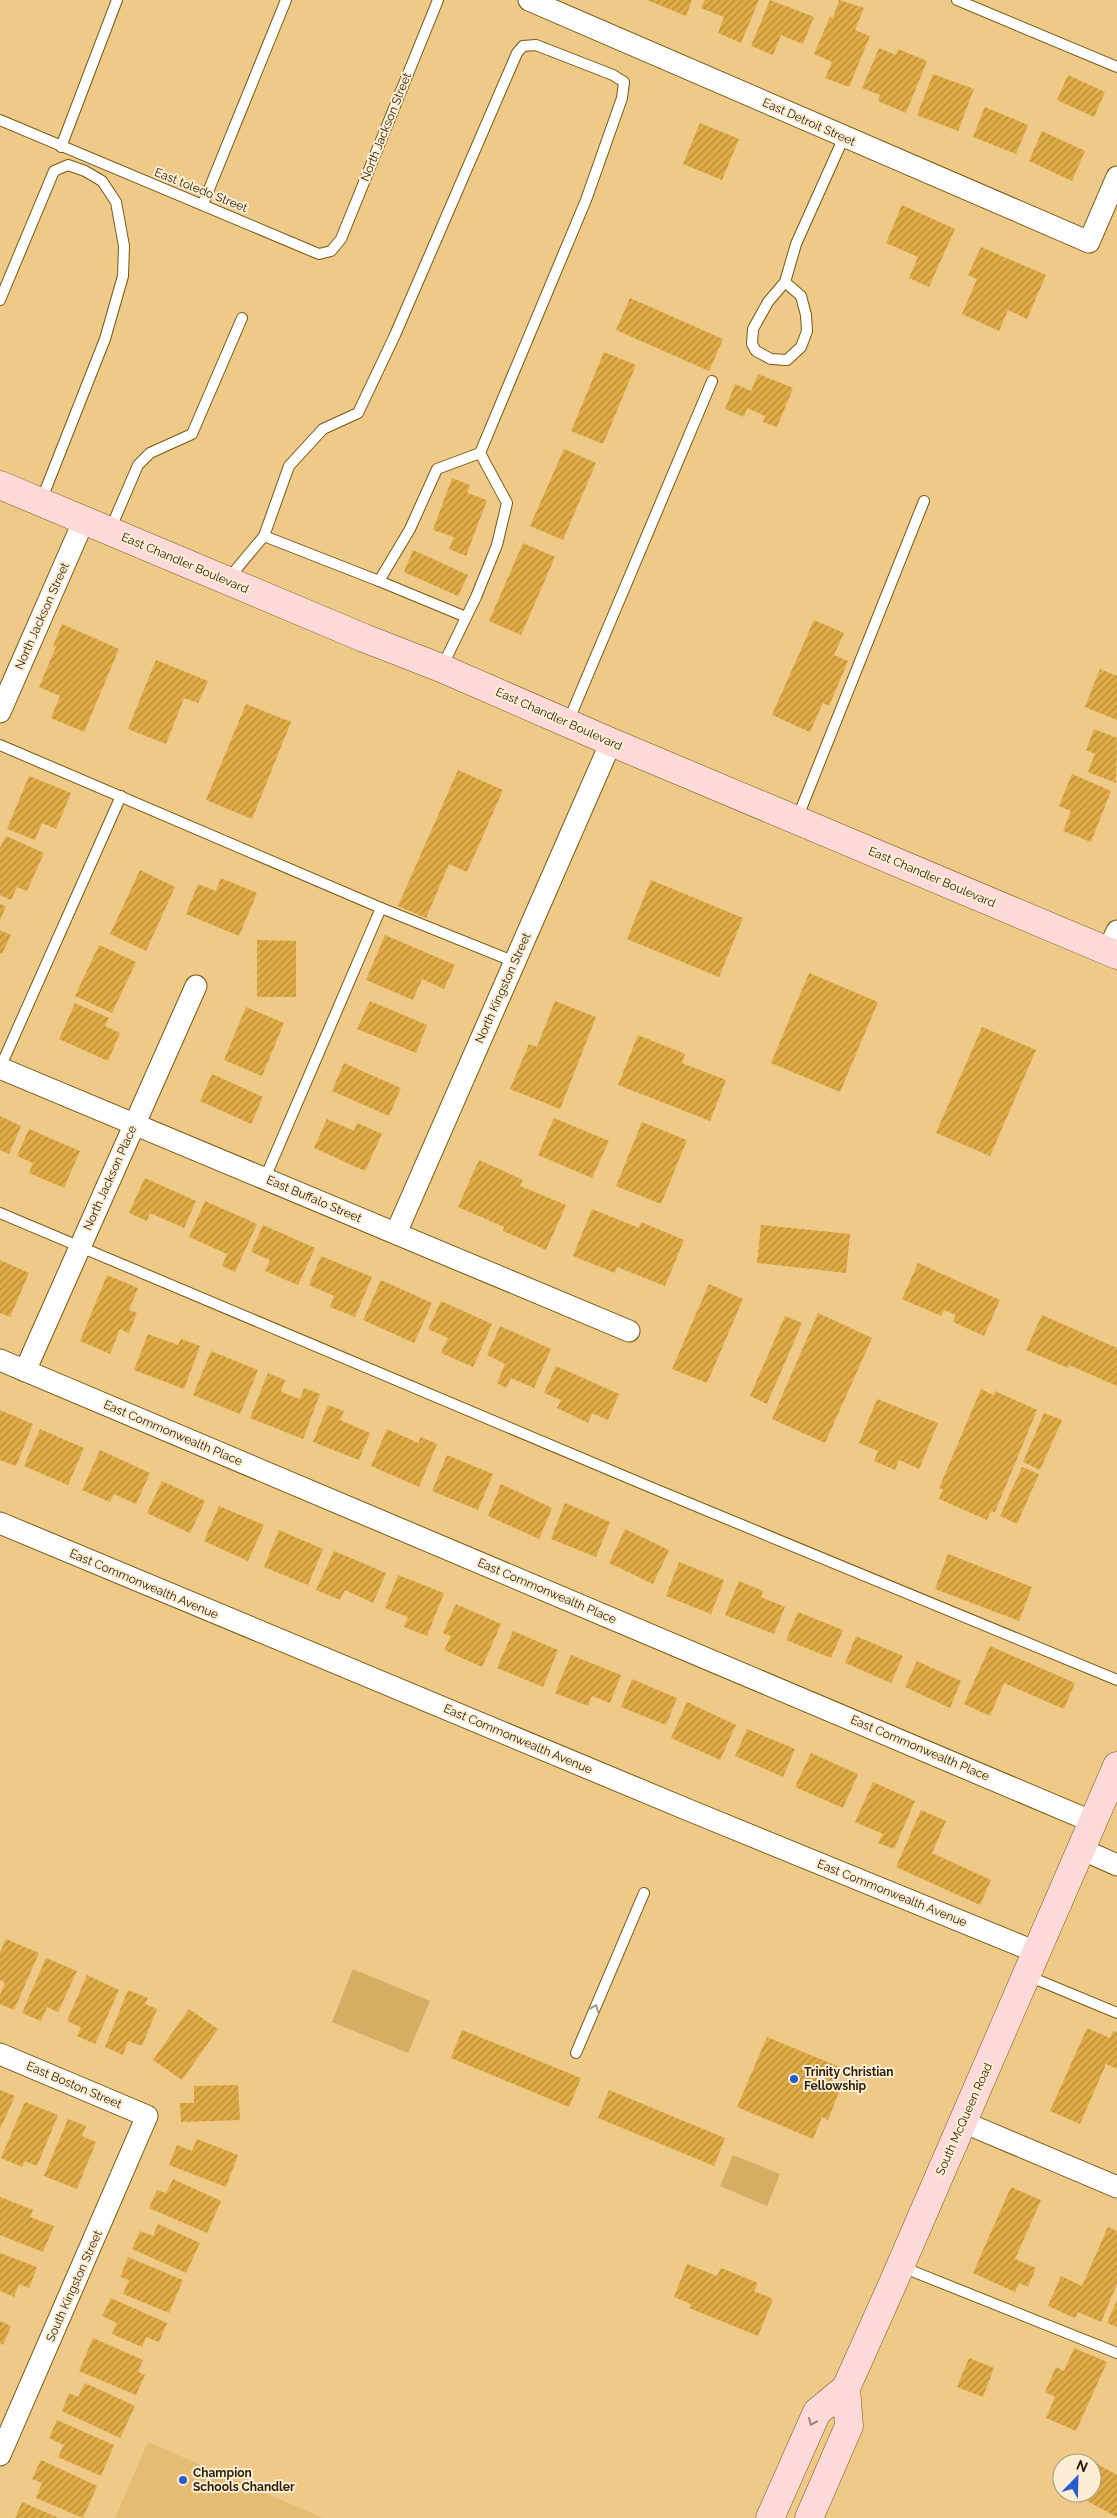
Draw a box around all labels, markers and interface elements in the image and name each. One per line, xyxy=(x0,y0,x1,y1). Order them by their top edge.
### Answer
street label: North Jackson Street xyxy=(358,71,414,183)
street label: East Detroit Street xyxy=(760,95,858,149)
street label: East toledo Street xyxy=(152,165,250,215)
street label: East Chandler Boulevard xyxy=(119,530,251,596)
street label: North Jackson Street xyxy=(12,560,72,672)
street label: East Chandler Boulevard xyxy=(494,685,624,753)
street label: East Chandler Boulevard xyxy=(866,844,998,910)
street label: North Kingston Street xyxy=(472,931,534,1045)
street label: North Jackson Place xyxy=(81,1123,139,1233)
street label: East Buffalo Street xyxy=(264,1173,364,1225)
street label: East Commonwealth Place xyxy=(101,1397,245,1469)
street label: East Commonwealth Avenue xyxy=(67,1546,221,1622)
street label: East Commonwealth Place xyxy=(475,1555,619,1627)
street label: East Commonwealth Avenue xyxy=(441,1701,595,1777)
street label: East Commonwealth Place xyxy=(848,1712,992,1784)
street label: East Commonwealth Avenue xyxy=(815,1856,969,1930)
one-way arrow xyxy=(589,2004,600,2013)
street label: East Boston Street xyxy=(24,2059,124,2111)
street label: South McQueen Road xyxy=(933,2061,995,2177)
place label: Trinity Christian Fellowship xyxy=(804,2065,893,2093)
marker: Trinity Christian Fellowship xyxy=(788,2073,800,2085)
street label: South Kingston Street xyxy=(43,2228,105,2344)
one-way arrow xyxy=(808,2417,819,2426)
north arrow xyxy=(1052,2453,1102,2503)
text: N xyxy=(1074,2457,1090,2475)
place label: Champion Schools Chandler xyxy=(193,2466,295,2494)
marker: Champion Schools Chandler xyxy=(177,2474,189,2486)

